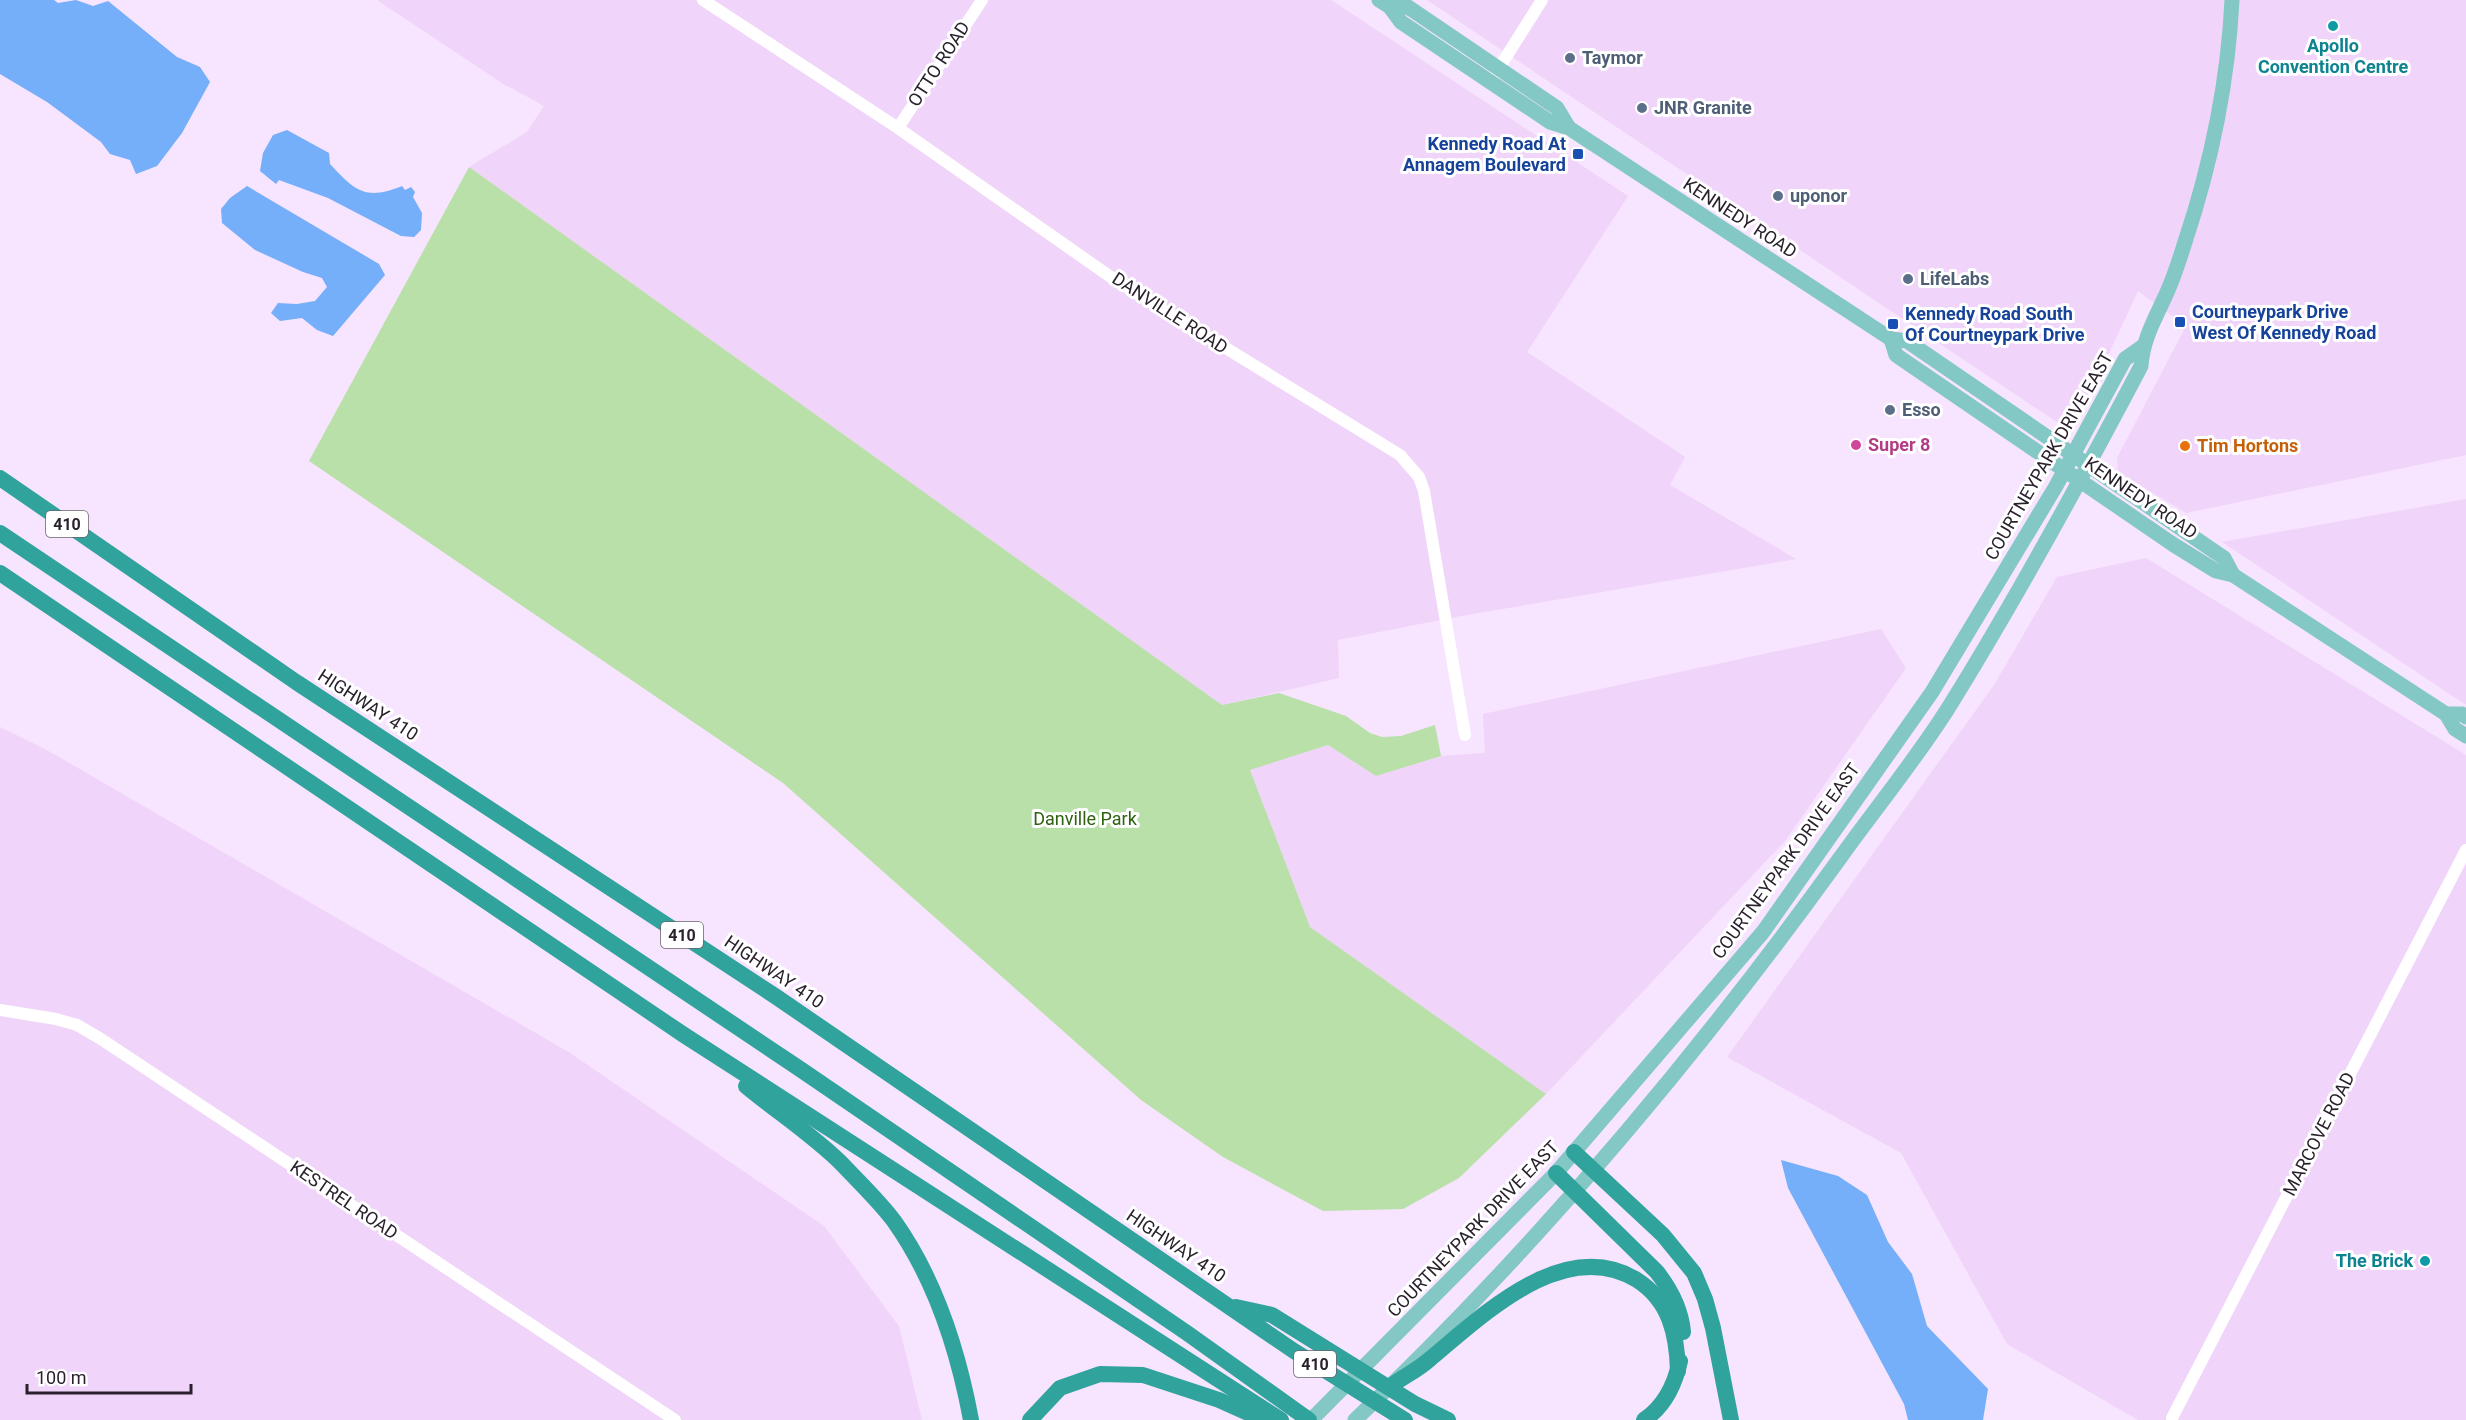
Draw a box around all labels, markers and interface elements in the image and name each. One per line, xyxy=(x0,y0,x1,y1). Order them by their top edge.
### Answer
street label: OTTO ROAD xyxy=(903,17,974,110)
marker: Apollo Convention Centre xyxy=(2326,19,2340,33)
place label: Apollo Convention Centre xyxy=(2258,35,2408,77)
place label: Taymor xyxy=(1582,47,1643,68)
marker: Taymor xyxy=(1563,51,1577,65)
place label: JNR Granite xyxy=(1654,97,1752,118)
marker: JNR Granite xyxy=(1635,101,1649,115)
place label: Kennedy Road At Annagem Boulevard xyxy=(1403,133,1566,175)
marker: Kennedy Road At Annagem Boulevard xyxy=(1571,147,1585,161)
street label: KENNEDY ROAD xyxy=(1680,173,1801,262)
place label: uponor xyxy=(1790,185,1848,206)
marker: uponor xyxy=(1771,189,1785,203)
street label: DANVILLE ROAD xyxy=(1109,267,1232,358)
place label: LifeLabs xyxy=(1920,268,1989,289)
marker: LifeLabs xyxy=(1901,272,1915,286)
place label: Courtneypark Drive West Of Kennedy Road xyxy=(2192,301,2376,343)
place label: Kennedy Road South Of Courtneypark Drive xyxy=(1905,303,2085,345)
marker: Courtneypark Drive West Of Kennedy Road xyxy=(2173,315,2187,329)
marker: Kennedy Road South Of Courtneypark Drive xyxy=(1886,317,1900,331)
street label: COURTNEYPARK DRIVE EAST xyxy=(1980,348,2117,564)
place label: Esso xyxy=(1902,399,1941,420)
marker: Esso xyxy=(1883,403,1897,417)
place label: Super 8 xyxy=(1868,434,1930,455)
place label: Tim Hortons xyxy=(2197,435,2298,456)
marker: Super 8 xyxy=(1849,438,1863,452)
marker: Tim Hortons xyxy=(2178,439,2192,453)
street label: KENNEDY ROAD xyxy=(2081,452,2201,543)
road number: 410 xyxy=(46,511,88,537)
street label: HIGHWAY 410 xyxy=(314,664,422,745)
street label: COURTNEYPARK DRIVE EAST xyxy=(1707,759,1864,963)
park label: Danville Park xyxy=(1033,808,1138,829)
road number: 410 xyxy=(661,922,703,948)
street label: HIGHWAY 410 xyxy=(721,931,828,1012)
street label: MARCOVE ROAD xyxy=(2278,1069,2359,1199)
street label: COURTNEYPARK DRIVE EAST xyxy=(1383,1136,1563,1321)
street label: KESTREL ROAD xyxy=(286,1156,402,1243)
street label: HIGHWAY 410 xyxy=(1123,1205,1230,1286)
place label: The Brick xyxy=(2336,1250,2413,1271)
marker: The Brick xyxy=(2418,1254,2432,1268)
road number: 410 xyxy=(1294,1351,1336,1377)
scale bar xyxy=(27,1357,190,1395)
text: 100 m xyxy=(36,1367,87,1388)

